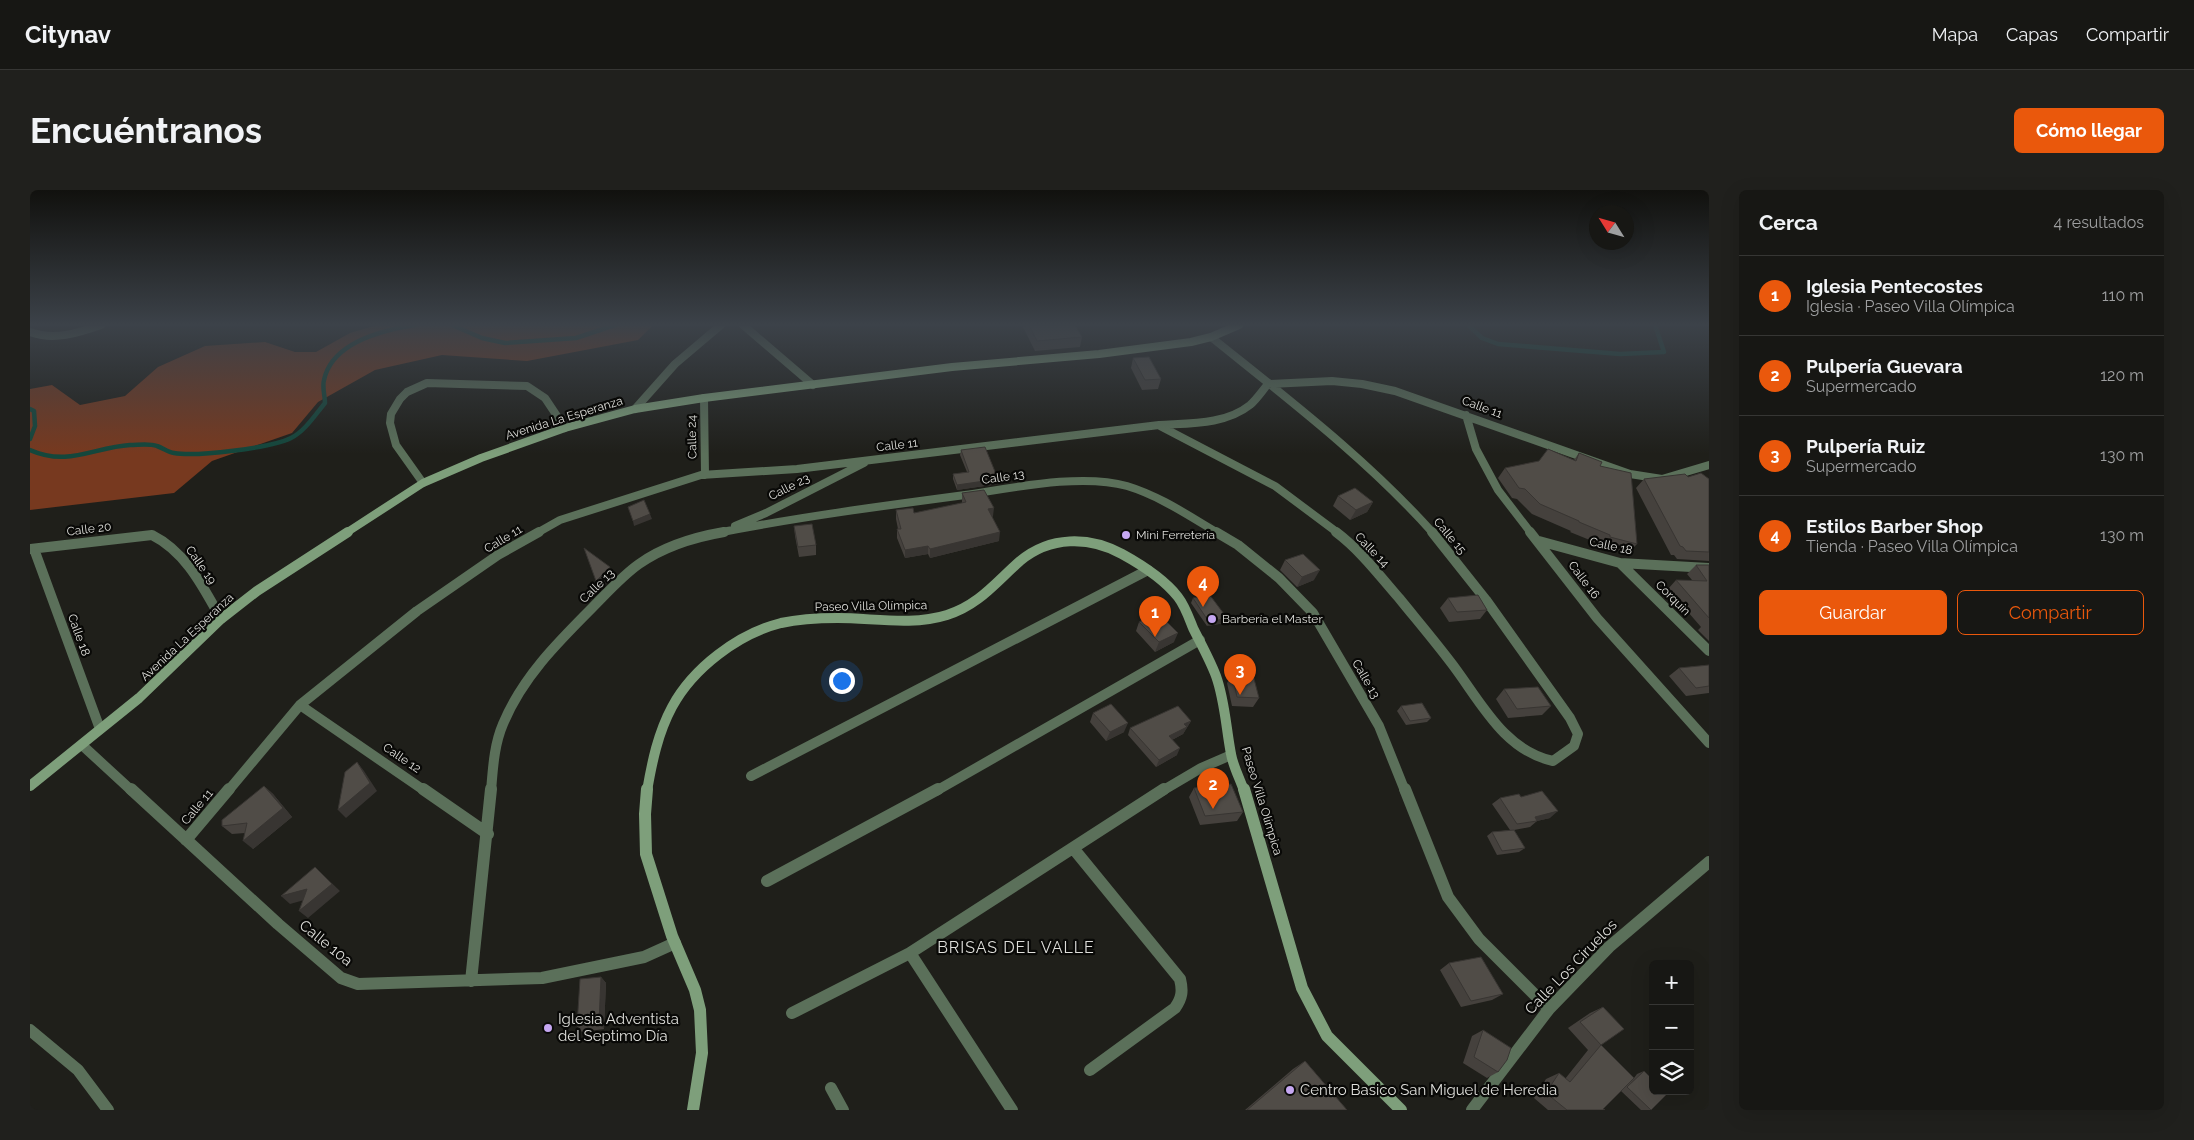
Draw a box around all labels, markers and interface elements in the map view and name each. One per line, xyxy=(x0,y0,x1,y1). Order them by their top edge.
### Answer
text: Citynav xyxy=(25,20,111,49)
text: Mapa xyxy=(1932,24,1978,45)
text: Capas xyxy=(2006,24,2058,45)
text: Compartir xyxy=(2086,24,2169,45)
button: Cómo llegar xyxy=(2014,108,2164,153)
text: Encuéntranos xyxy=(30,110,262,151)
north arrow xyxy=(1589,205,1634,250)
text: Cerca xyxy=(1759,210,1818,235)
text: 4 resultados xyxy=(2054,213,2144,232)
text: Iglesia Pentecostes xyxy=(1806,275,1983,297)
text: 1 xyxy=(1771,286,1779,305)
text: 110 m xyxy=(2102,286,2144,305)
text: Iglesia · Paseo Villa Olímpica xyxy=(1806,297,2015,316)
text: Pulpería Guevara xyxy=(1806,355,1963,377)
text: 2 xyxy=(1770,366,1780,385)
text: 120 m xyxy=(2100,366,2144,385)
text: Supermercado xyxy=(1806,377,1917,396)
street label: Avenida La Esperanza xyxy=(504,393,624,443)
street label: Calle 11 xyxy=(1460,393,1504,421)
street label: Calle 24 xyxy=(685,414,699,459)
text: Pulpería Ruiz xyxy=(1806,435,1925,457)
street label: Calle 11 xyxy=(875,436,919,454)
text: 3 xyxy=(1771,446,1779,465)
text: 130 m xyxy=(2100,446,2144,465)
text: Supermercado xyxy=(1806,457,1917,476)
street label: Calle 13 xyxy=(981,467,1025,487)
street label: Calle 23 xyxy=(766,471,812,503)
street label: Calle 15 xyxy=(1431,515,1469,557)
text: Estilos Barber Shop xyxy=(1806,515,1983,537)
street label: Calle 20 xyxy=(66,519,112,539)
street label: Calle 11 xyxy=(482,522,524,556)
text: 4 xyxy=(1770,526,1780,545)
text: 130 m xyxy=(2100,526,2144,545)
place label: Mini Ferretería xyxy=(1136,528,1215,542)
marker: Mini Ferretería xyxy=(1120,529,1132,541)
street label: Calle 14 xyxy=(1352,530,1392,571)
street label: Calle 18 xyxy=(1588,535,1634,557)
text: Tienda · Paseo Villa Olímpica xyxy=(1806,537,2018,556)
street label: Calle 19 xyxy=(183,543,219,587)
street label: Calle 16 xyxy=(1565,558,1603,602)
street label: Calle 13 xyxy=(577,566,617,606)
pin: 4 xyxy=(1187,566,1219,607)
street label: Corquin xyxy=(1653,578,1693,618)
street label: Avenida La Esperanza xyxy=(138,590,236,684)
button: Guardar xyxy=(1759,590,1947,635)
button: Compartir xyxy=(1957,590,2144,635)
pin: 1 xyxy=(1139,596,1171,637)
street label: Paseo Villa Olímpica xyxy=(815,598,927,614)
street label: Calle 18 xyxy=(65,612,93,658)
place label: Barbería el Master xyxy=(1222,612,1323,626)
marker: Barbería el Master xyxy=(1206,613,1218,625)
pin: 3 xyxy=(1224,654,1256,695)
street label: Calle 13 xyxy=(1349,657,1383,701)
your location xyxy=(829,668,855,694)
street label: Calle 12 xyxy=(380,740,424,776)
street label: Paseo Villa Olímpica xyxy=(1239,745,1285,857)
pin: 2 xyxy=(1197,768,1229,809)
street label: Calle 11 xyxy=(178,787,216,827)
street label: Calle 10a xyxy=(296,916,356,970)
street label: Calle Los Ciruelos xyxy=(1521,916,1621,1018)
district label: BRISAS DEL VALLE xyxy=(937,938,1095,957)
map controls xyxy=(1649,960,1694,1095)
button: + xyxy=(1649,960,1694,1005)
button: − xyxy=(1649,1005,1694,1050)
place label: Iglesia Adventista del Septimo Día xyxy=(558,1010,679,1045)
marker: Iglesia Adventista del Septimo Día xyxy=(542,1022,554,1034)
button: layers xyxy=(1649,1050,1694,1095)
place label: Centro Basico San Miguel de Heredia xyxy=(1300,1081,1557,1099)
marker: Centro Basico San Miguel de Heredia xyxy=(1284,1084,1296,1096)

